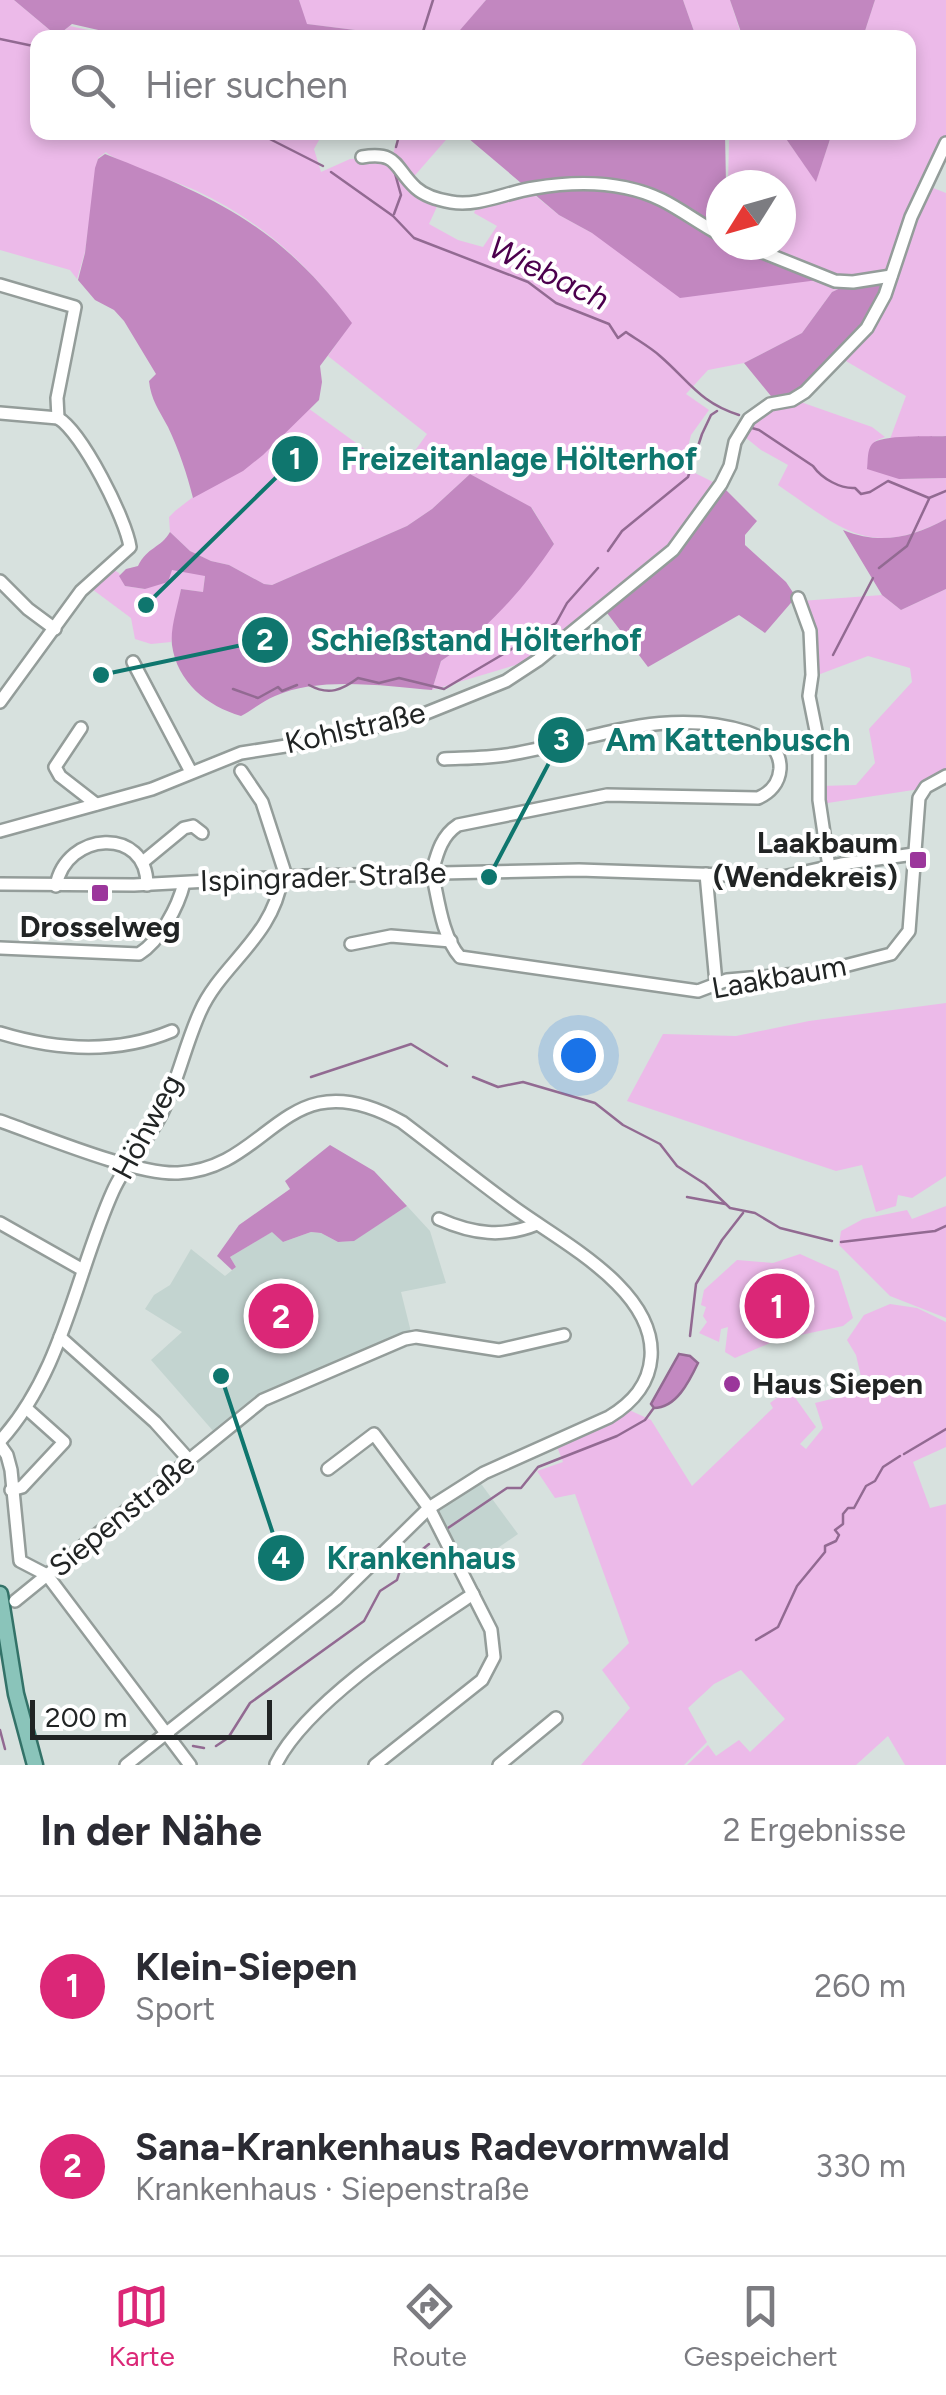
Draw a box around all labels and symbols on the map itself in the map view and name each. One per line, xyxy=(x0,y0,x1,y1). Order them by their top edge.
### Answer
north arrow xyxy=(706,170,796,260)
water label: Wiebach xyxy=(483,228,615,318)
callout: Freizeitanlage Hölterhof xyxy=(270,428,717,490)
text: 1 xyxy=(289,440,301,477)
text: Freizeitanlage Hölterhof xyxy=(341,440,698,478)
callout: Schießstand Hölterhof xyxy=(240,609,662,671)
text: 2 xyxy=(256,621,274,658)
text: Schießstand Hölterhof xyxy=(310,621,642,659)
street label: Kohlstraße xyxy=(281,693,429,762)
callout: Am Kattenbusch xyxy=(536,709,871,771)
text: 3 xyxy=(553,721,569,758)
text: Am Kattenbusch xyxy=(606,721,851,759)
place label: Laakbaum (Wendekreis) xyxy=(713,824,898,895)
marker: Laakbaum (Wendekreis) xyxy=(907,849,929,871)
street label: Ispingrader Straße xyxy=(199,854,447,899)
marker: Drosselweg xyxy=(89,882,111,904)
place label: Drosselweg xyxy=(20,908,180,945)
street label: Laakbaum xyxy=(709,946,849,1007)
your location xyxy=(553,1030,604,1081)
street label: Höhweg xyxy=(104,1068,190,1186)
pin: 1 xyxy=(744,1268,810,1344)
pin: 2 xyxy=(248,1278,314,1354)
place label: Haus Siepen xyxy=(752,1365,923,1402)
marker: Haus Siepen xyxy=(721,1373,743,1395)
street label: Siepenstraße xyxy=(41,1445,202,1585)
callout: Krankenhaus xyxy=(256,1527,535,1589)
text: 4 xyxy=(272,1539,291,1576)
text: Krankenhaus xyxy=(326,1539,516,1577)
scale bar xyxy=(30,1695,272,1740)

